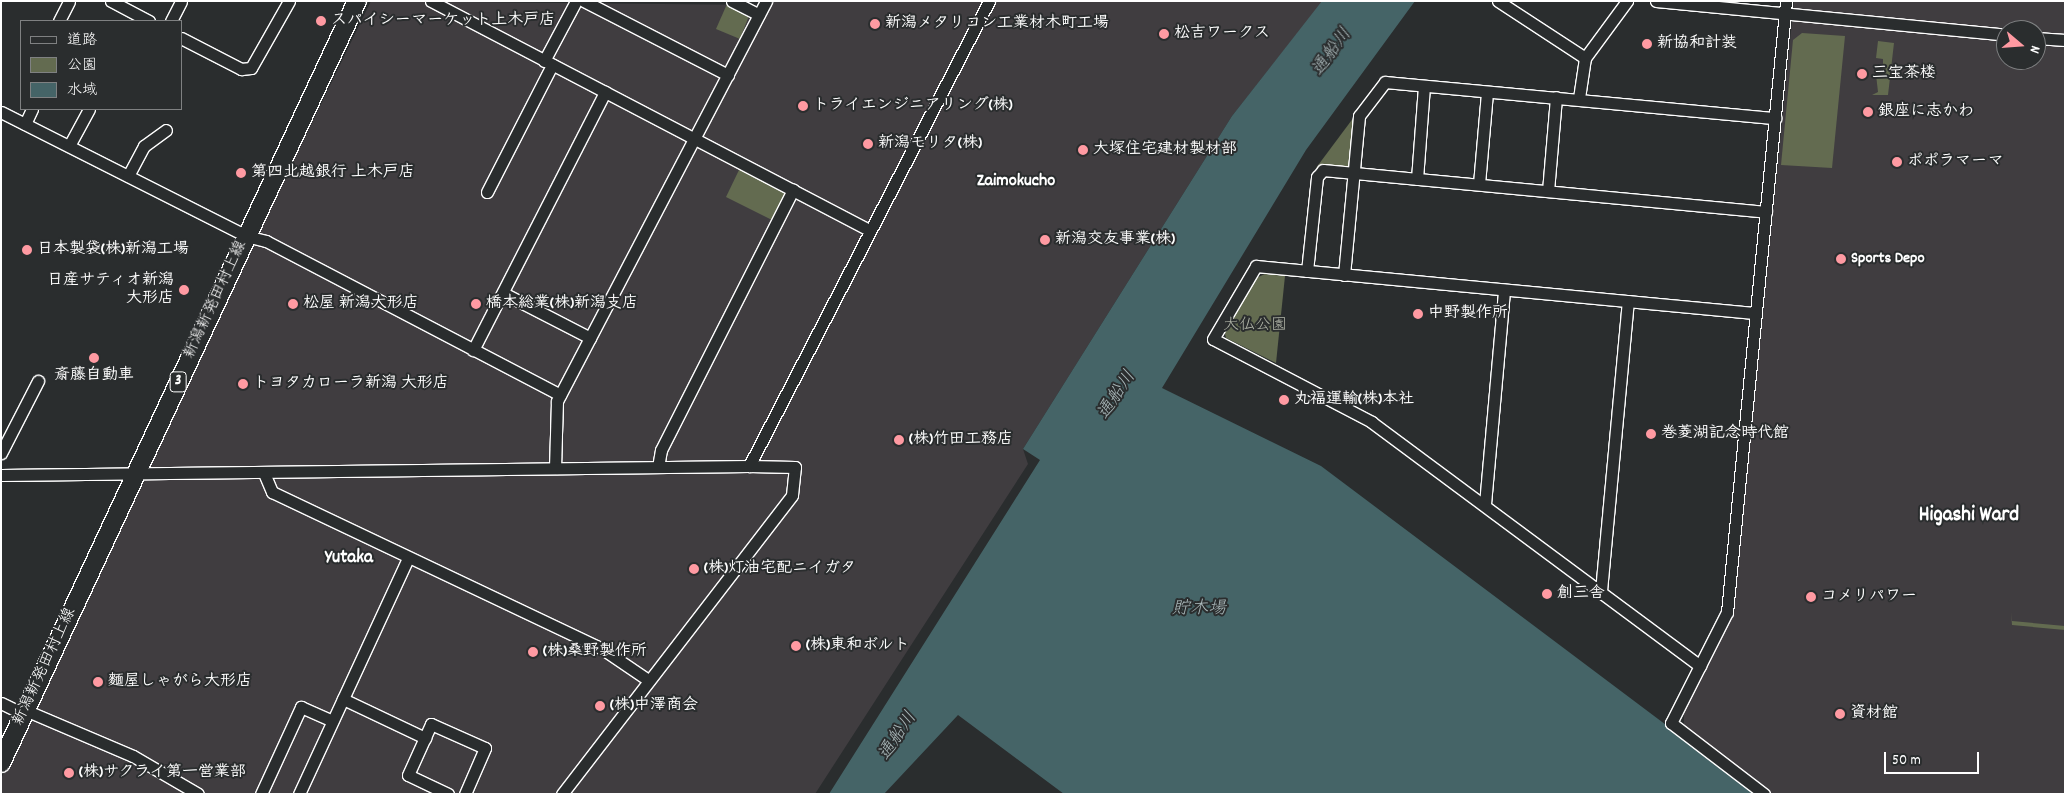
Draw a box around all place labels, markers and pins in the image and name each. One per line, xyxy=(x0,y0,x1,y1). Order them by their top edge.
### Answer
place label: スパイシーマーケット上木戸店 xyxy=(331,11,555,31)
place label: 新潟メタリコン工業材木町工場 xyxy=(885,14,1109,34)
marker: スパイシーマーケット上木戸店 xyxy=(315,15,327,27)
marker: 新潟メタリコン工業材木町工場 xyxy=(869,18,881,30)
place label: 松吉ワークス xyxy=(1174,24,1270,44)
marker: 松吉ワークス xyxy=(1158,28,1170,40)
place label: 新協和計装 xyxy=(1657,34,1737,54)
marker: 新協和計装 xyxy=(1641,38,1653,50)
place label: 三宝茶楼 xyxy=(1872,64,1936,84)
marker: 三宝茶楼 xyxy=(1856,68,1868,80)
place label: トライエンジニアリング(株) xyxy=(813,96,1013,116)
marker: トライエンジニアリング(株) xyxy=(797,100,809,112)
place label: 銀座に志かわ xyxy=(1878,102,1974,122)
marker: 銀座に志かわ xyxy=(1862,106,1874,118)
place label: 新潟モリタ(株) xyxy=(878,134,982,154)
marker: 新潟モリタ(株) xyxy=(862,138,874,150)
place label: 大塚住宅建材製材部 xyxy=(1093,140,1237,160)
marker: 大塚住宅建材製材部 xyxy=(1077,144,1089,156)
place label: ポポラマーマ xyxy=(1907,152,2003,172)
marker: ポポラマーマ xyxy=(1891,156,1903,168)
place label: 第四北越銀行 上木戸店 xyxy=(251,163,415,183)
marker: 第四北越銀行 上木戸店 xyxy=(235,167,247,179)
place label: 新潟交友事業(株) xyxy=(1055,230,1175,250)
marker: 新潟交友事業(株) xyxy=(1039,234,1051,246)
place label: 日本製袋(株)新潟工場 xyxy=(37,240,189,260)
marker: 日本製袋(株)新潟工場 xyxy=(21,244,33,256)
place label: Sports Depo xyxy=(1851,249,1925,269)
marker: Sports Depo xyxy=(1835,253,1847,265)
place label: 日産サティオ新潟 大形店 xyxy=(46,271,174,309)
marker: 日産サティオ新潟 大形店 xyxy=(178,284,190,296)
place label: 松屋 新潟大形店 xyxy=(303,294,419,314)
place label: 橋本総業(株)新潟支店 xyxy=(486,294,638,314)
marker: 松屋 新潟大形店 xyxy=(287,298,299,310)
marker: 橋本総業(株)新潟支店 xyxy=(470,298,482,310)
place label: 中野製作所 xyxy=(1428,304,1508,324)
marker: 中野製作所 xyxy=(1412,308,1424,320)
marker: 斎藤自動車 xyxy=(88,352,100,364)
place label: 斎藤自動車 xyxy=(54,366,134,386)
place label: トヨタカローラ新潟 大形店 xyxy=(253,374,449,394)
marker: トヨタカローラ新潟 大形店 xyxy=(237,378,249,390)
place label: 丸福運輸(株)本社 xyxy=(1294,390,1414,410)
marker: 丸福運輸(株)本社 xyxy=(1278,394,1290,406)
place label: 巻菱湖記念時代館 xyxy=(1661,424,1789,444)
marker: 巻菱湖記念時代館 xyxy=(1645,428,1657,440)
place label: (株)竹田工務店 xyxy=(909,430,1013,450)
marker: (株)竹田工務店 xyxy=(893,434,905,446)
place label: (株)灯油宅配ニイガタ xyxy=(704,559,856,579)
marker: (株)灯油宅配ニイガタ xyxy=(688,563,700,575)
place label: 創三舎 xyxy=(1557,584,1605,604)
place label: コメリパワー xyxy=(1821,587,1917,607)
marker: 創三舎 xyxy=(1541,588,1553,600)
marker: コメリパワー xyxy=(1805,591,1817,603)
place label: (株)東和ボルト xyxy=(806,636,910,656)
marker: (株)東和ボルト xyxy=(790,640,802,652)
place label: (株)桑野製作所 xyxy=(543,642,647,662)
marker: (株)桑野製作所 xyxy=(527,646,539,658)
place label: 麵屋しゃがら大形店 xyxy=(108,672,252,692)
marker: 麵屋しゃがら大形店 xyxy=(92,676,104,688)
place label: (株)中澤商会 xyxy=(610,696,698,716)
marker: (株)中澤商会 xyxy=(594,700,606,712)
place label: 資材館 xyxy=(1850,704,1898,724)
marker: 資材館 xyxy=(1834,708,1846,720)
place label: (株)サクライ第一営業部 xyxy=(79,763,247,783)
marker: (株)サクライ第一営業部 xyxy=(63,767,75,779)

